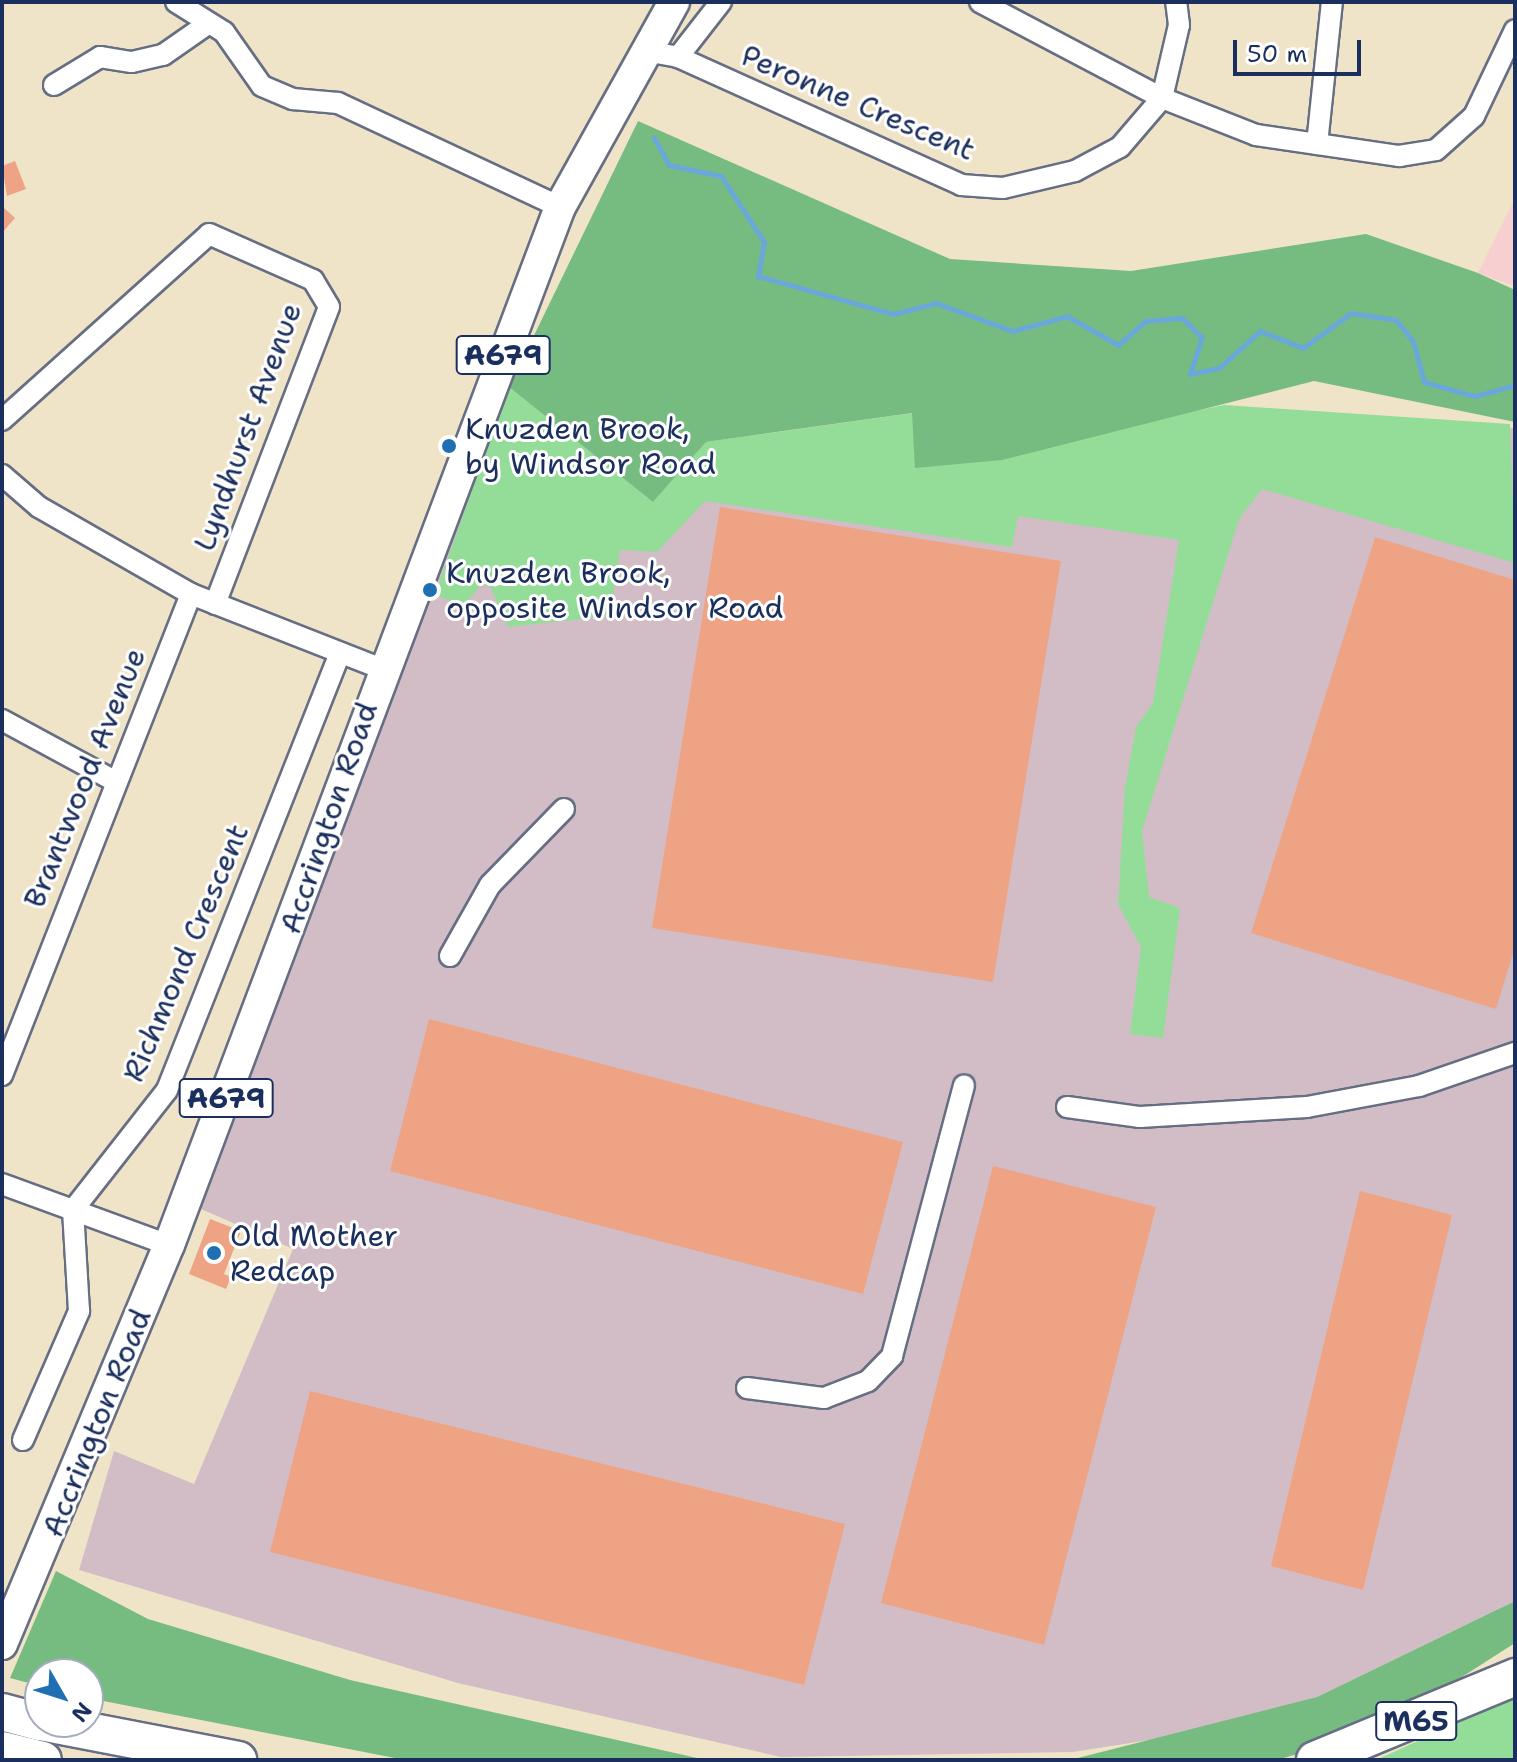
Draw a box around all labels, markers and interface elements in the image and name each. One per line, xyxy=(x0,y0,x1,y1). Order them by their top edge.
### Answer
scale bar xyxy=(1237,24,1365,74)
street label: Peronne Crescent xyxy=(736,38,980,168)
text: 50 m xyxy=(1247,38,1307,70)
street label: Lyndhurst Avenue xyxy=(186,298,310,556)
road number: A679 xyxy=(455,331,551,379)
place label: Knuzden Brook, by Windsor Road xyxy=(465,411,716,482)
marker: Knuzden Brook, by Windsor Road xyxy=(440,437,458,455)
place label: Knuzden Brook, opposite Windsor Road xyxy=(446,555,784,626)
marker: Knuzden Brook, opposite Windsor Road xyxy=(421,581,439,599)
street label: Brantwood Avenue xyxy=(16,643,154,913)
street label: Accrington Road xyxy=(273,697,385,939)
street label: Richmond Crescent xyxy=(115,819,257,1087)
road number: A679 xyxy=(178,1074,274,1122)
place label: Old Mother Redcap xyxy=(230,1218,398,1288)
marker: Old Mother Redcap xyxy=(205,1244,223,1262)
street label: Accrington Road xyxy=(35,1304,159,1542)
north arrow xyxy=(24,1658,104,1738)
text: N xyxy=(65,1696,98,1728)
road number: M65 xyxy=(1374,1697,1458,1745)

